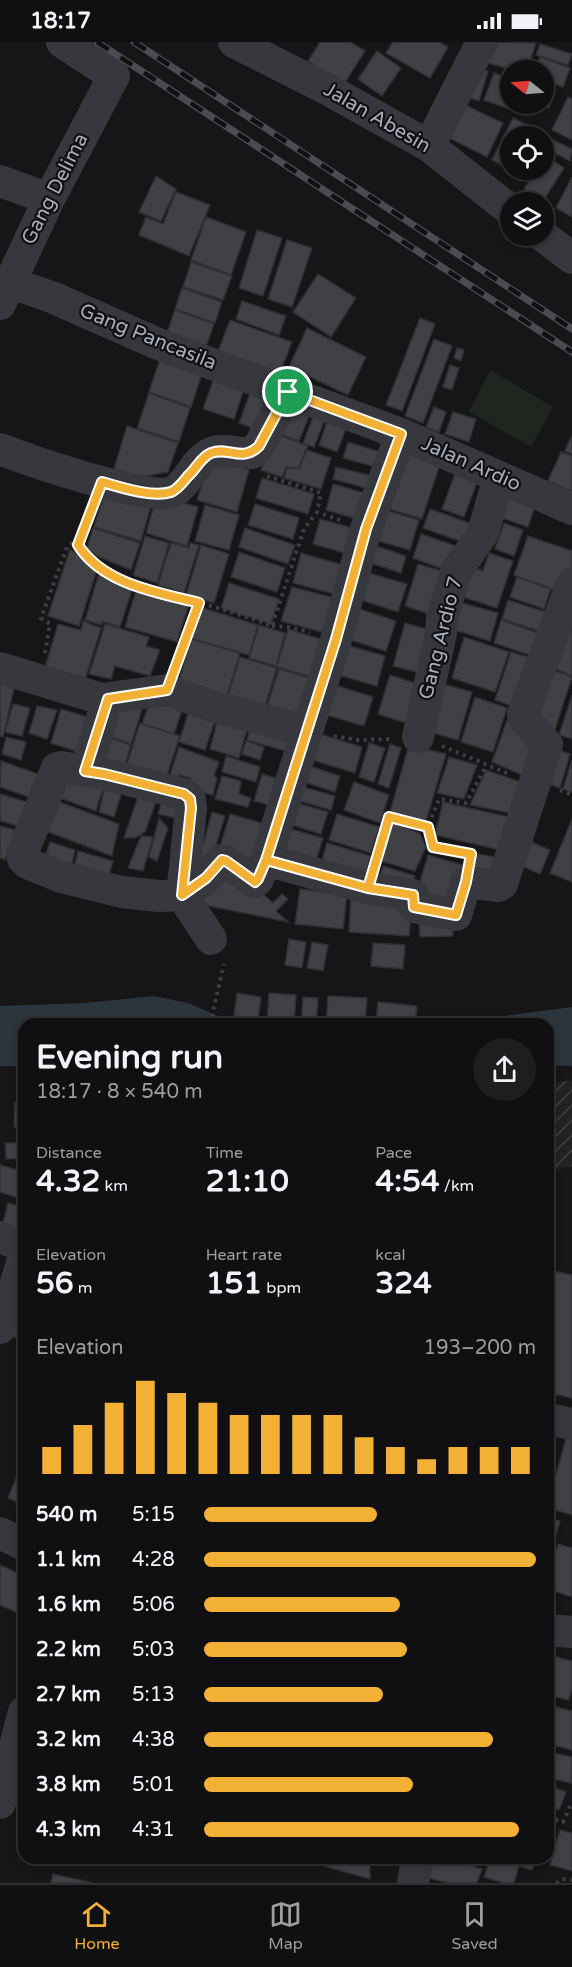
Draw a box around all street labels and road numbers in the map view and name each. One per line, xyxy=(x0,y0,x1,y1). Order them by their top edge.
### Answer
street label: Jalan Abesin xyxy=(319,78,435,158)
street label: Gang Delima xyxy=(17,129,93,249)
street label: Gang Pancasila xyxy=(76,299,220,375)
street label: Jalan Ardio xyxy=(418,431,524,497)
street label: Gang Ardio 7 xyxy=(414,574,468,702)

